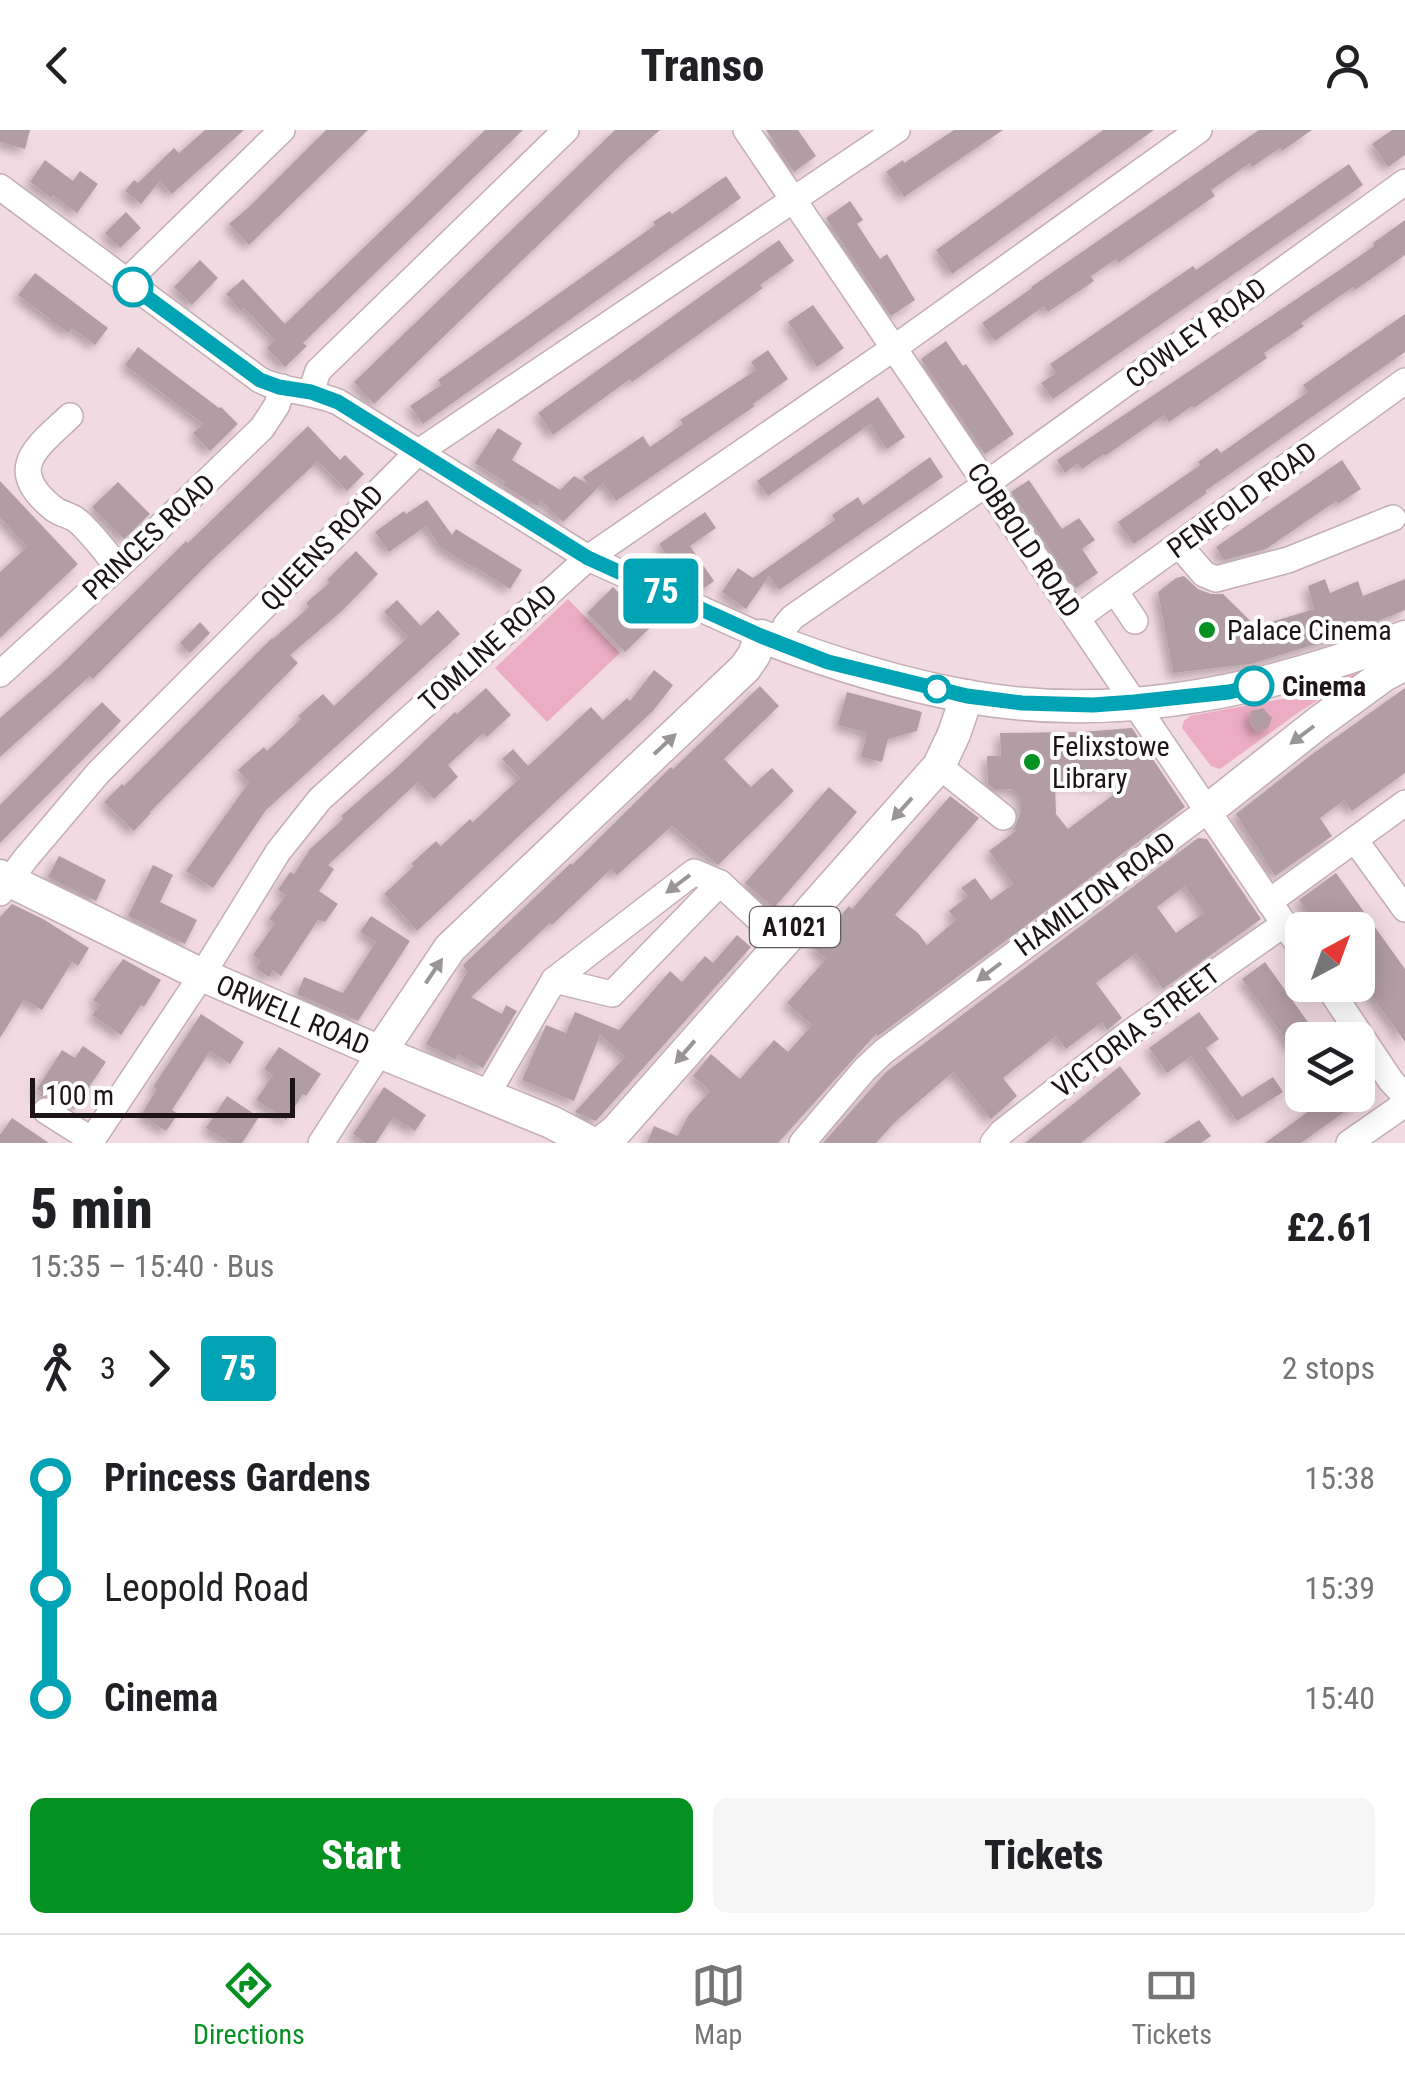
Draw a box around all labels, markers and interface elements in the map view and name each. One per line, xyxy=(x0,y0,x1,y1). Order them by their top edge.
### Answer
icon: back xyxy=(30,38,85,93)
icon: person xyxy=(1320,38,1375,93)
text: Transo xyxy=(641,39,764,92)
unlabelled marker xyxy=(114,268,152,306)
street label: COWLEY ROAD xyxy=(1119,271,1273,395)
street label: PENFOLD ROAD xyxy=(1161,435,1323,565)
street label: COBBOLD ROAD xyxy=(960,456,1088,624)
street label: PRINCES ROAD xyxy=(76,467,222,607)
street label: QUEENS ROAD xyxy=(254,478,390,618)
line badge: 75 xyxy=(616,558,706,624)
text: 75 xyxy=(643,571,679,612)
street label: TOMLINE ROAD xyxy=(412,578,564,718)
place label: Palace Cinema xyxy=(1227,614,1392,647)
marker: Palace Cinema xyxy=(1196,619,1218,641)
marker: Cinema xyxy=(1235,667,1273,705)
place label: Cinema xyxy=(1282,670,1366,703)
unlabelled marker xyxy=(924,676,950,702)
one-way arrow xyxy=(1289,725,1315,745)
place label: Felixstowe Library xyxy=(1052,730,1170,795)
one-way arrow xyxy=(653,733,677,756)
marker: Felixstowe Library xyxy=(1021,751,1043,773)
one-way arrow xyxy=(891,796,913,821)
street label: HAMILTON ROAD xyxy=(1009,825,1181,963)
one-way arrow xyxy=(665,874,691,894)
road number: A1021 xyxy=(750,907,840,947)
north arrow xyxy=(1285,912,1375,1002)
map controls xyxy=(1285,912,1375,1112)
street label: VICTORIA STREET xyxy=(1046,957,1226,1105)
one-way arrow xyxy=(424,958,443,985)
one-way arrow xyxy=(976,962,1002,982)
street label: ORWELL ROAD xyxy=(211,968,375,1062)
button: layers xyxy=(1285,1022,1375,1112)
one-way arrow xyxy=(675,1039,697,1064)
scale bar xyxy=(30,1073,295,1118)
text: 100 m xyxy=(45,1079,114,1112)
text: 5 min xyxy=(30,1177,153,1241)
text: £2.61 xyxy=(1286,1206,1375,1250)
text: 15:35 – 15:40 · Bus xyxy=(30,1247,274,1285)
icon: walk xyxy=(30,1341,85,1396)
icon: forward xyxy=(131,1341,186,1396)
text: 75 xyxy=(221,1348,256,1389)
text: 3 xyxy=(100,1349,116,1387)
text: 2 stops xyxy=(1282,1349,1375,1387)
text: Princess Gardens xyxy=(104,1456,371,1500)
text: 15:38 xyxy=(1304,1459,1375,1497)
text: Leopold Road xyxy=(104,1566,309,1610)
text: 15:39 xyxy=(1304,1569,1375,1607)
text: Cinema xyxy=(104,1676,218,1720)
text: 15:40 xyxy=(1304,1679,1375,1717)
button: Start xyxy=(30,1798,693,1913)
button: Tickets xyxy=(713,1798,1375,1913)
tab: Directions xyxy=(193,1958,305,2051)
tab: Map xyxy=(691,1958,746,2051)
tab: Tickets xyxy=(1132,1958,1212,2051)

